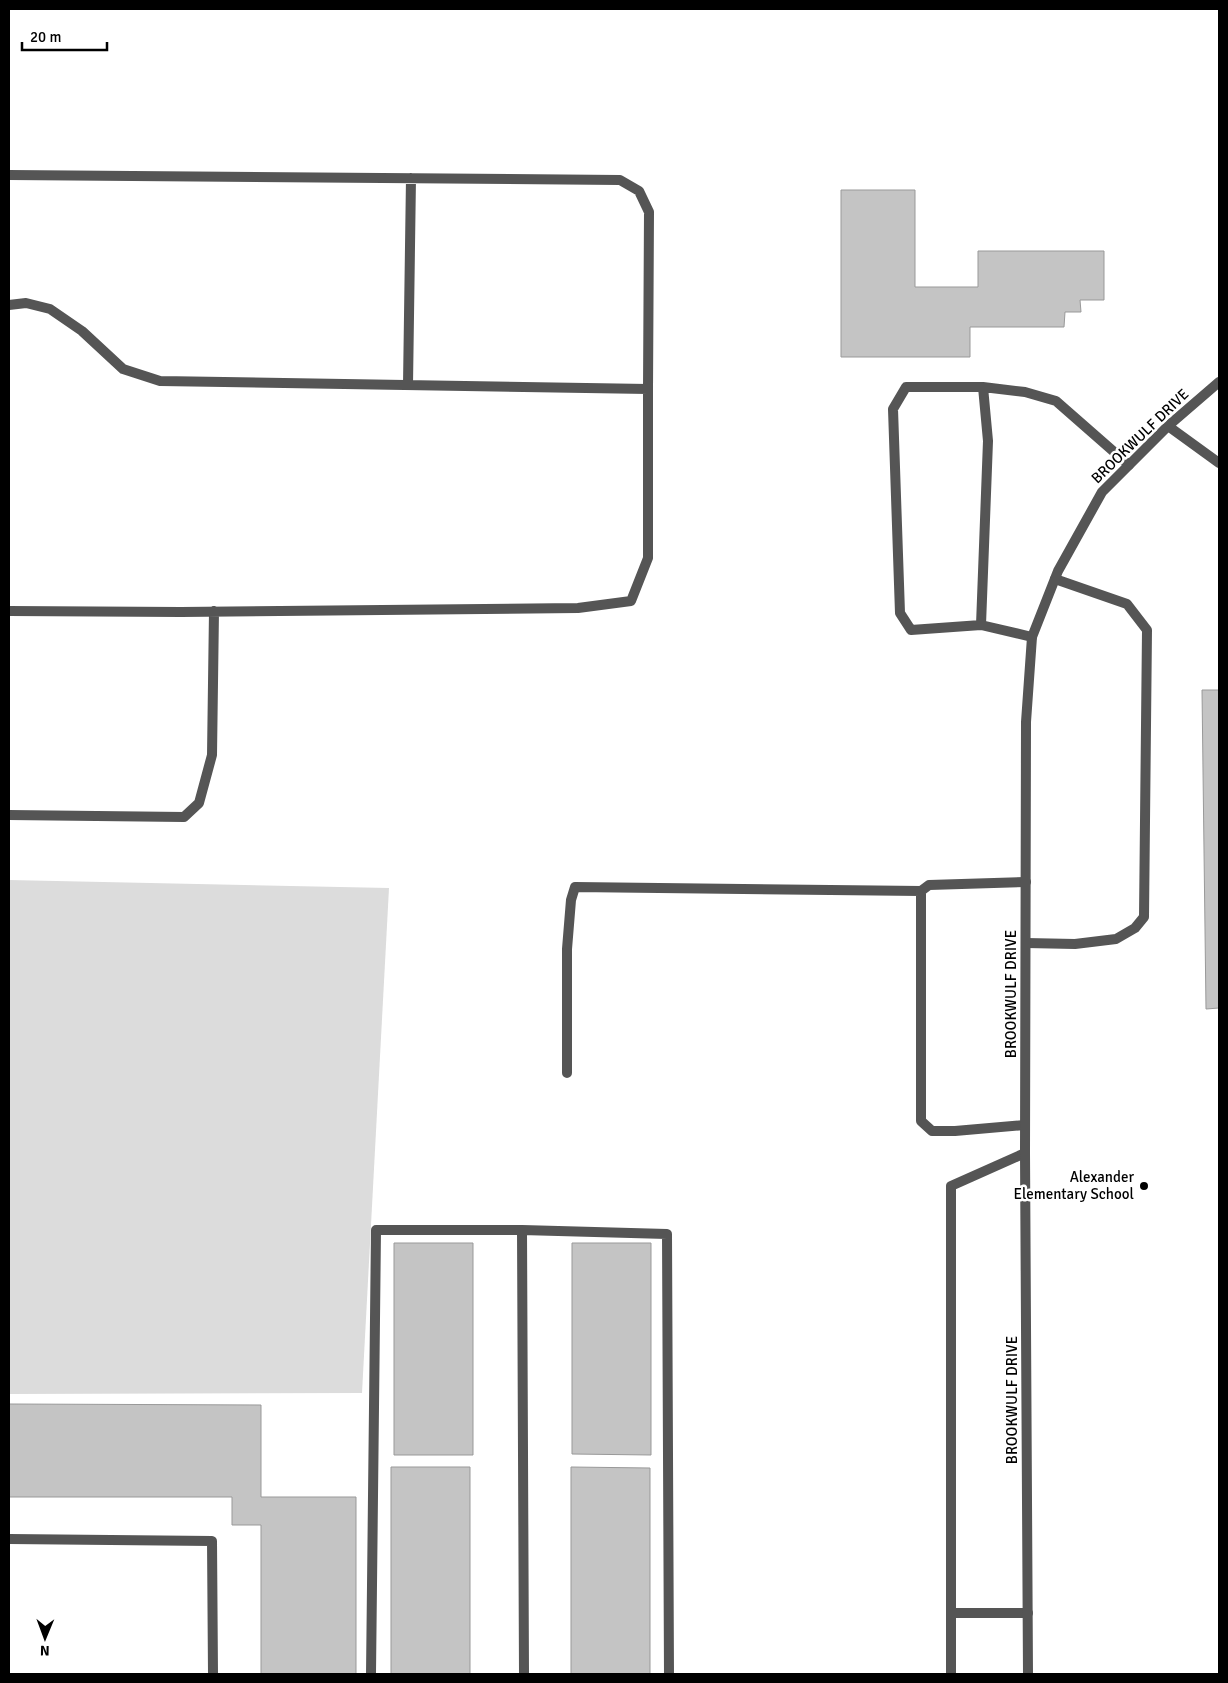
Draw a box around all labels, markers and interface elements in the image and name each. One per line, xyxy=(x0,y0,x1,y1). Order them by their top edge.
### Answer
scale bar xyxy=(22,20,108,52)
text: 20 m xyxy=(30,28,61,46)
street label: BROOKWULF DRIVE xyxy=(1088,385,1192,487)
street label: BROOKWULF DRIVE xyxy=(1002,930,1020,1058)
place label: Alexander Elementary School xyxy=(1013,1168,1134,1203)
marker: Alexander Elementary School xyxy=(1138,1180,1150,1192)
street label: BROOKWULF DRIVE xyxy=(1003,1336,1021,1464)
north arrow xyxy=(20,1613,70,1663)
text: N xyxy=(40,1642,50,1659)

